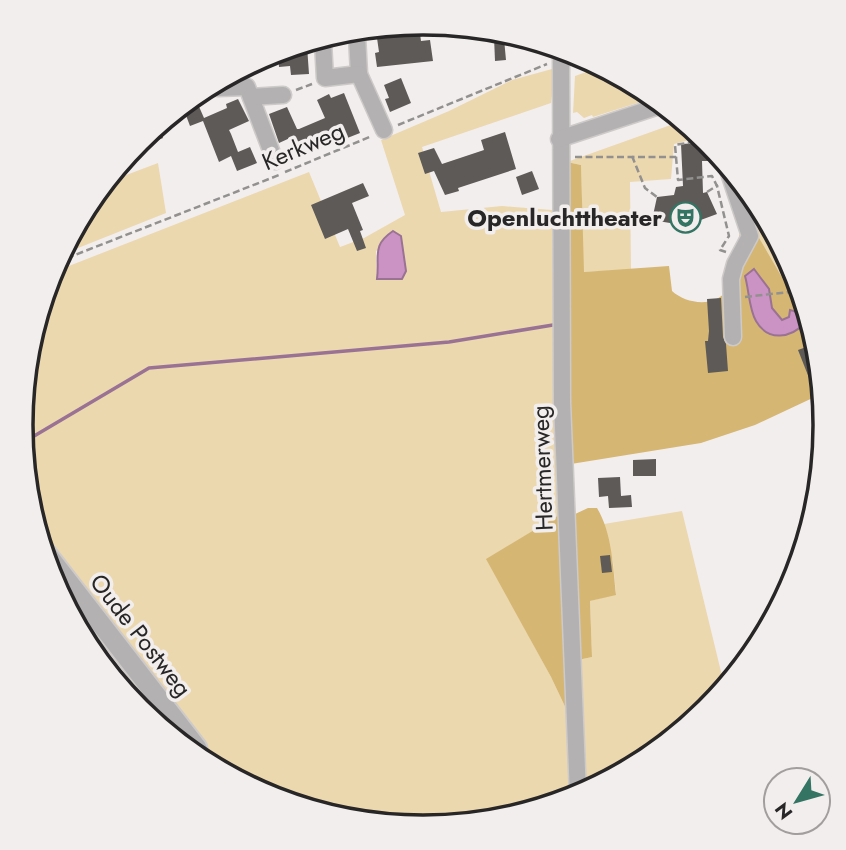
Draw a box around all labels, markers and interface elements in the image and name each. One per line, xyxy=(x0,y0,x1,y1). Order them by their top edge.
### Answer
street label: Kerkweg xyxy=(256,113,350,179)
place label: Openluchttheater xyxy=(467,200,662,235)
theatre icon: Openluchttheater xyxy=(668,200,702,234)
street label: Hertmerweg xyxy=(522,405,562,531)
street label: Oude Postweg xyxy=(82,566,200,704)
north arrow xyxy=(762,766,832,836)
text: N xyxy=(768,797,799,825)

